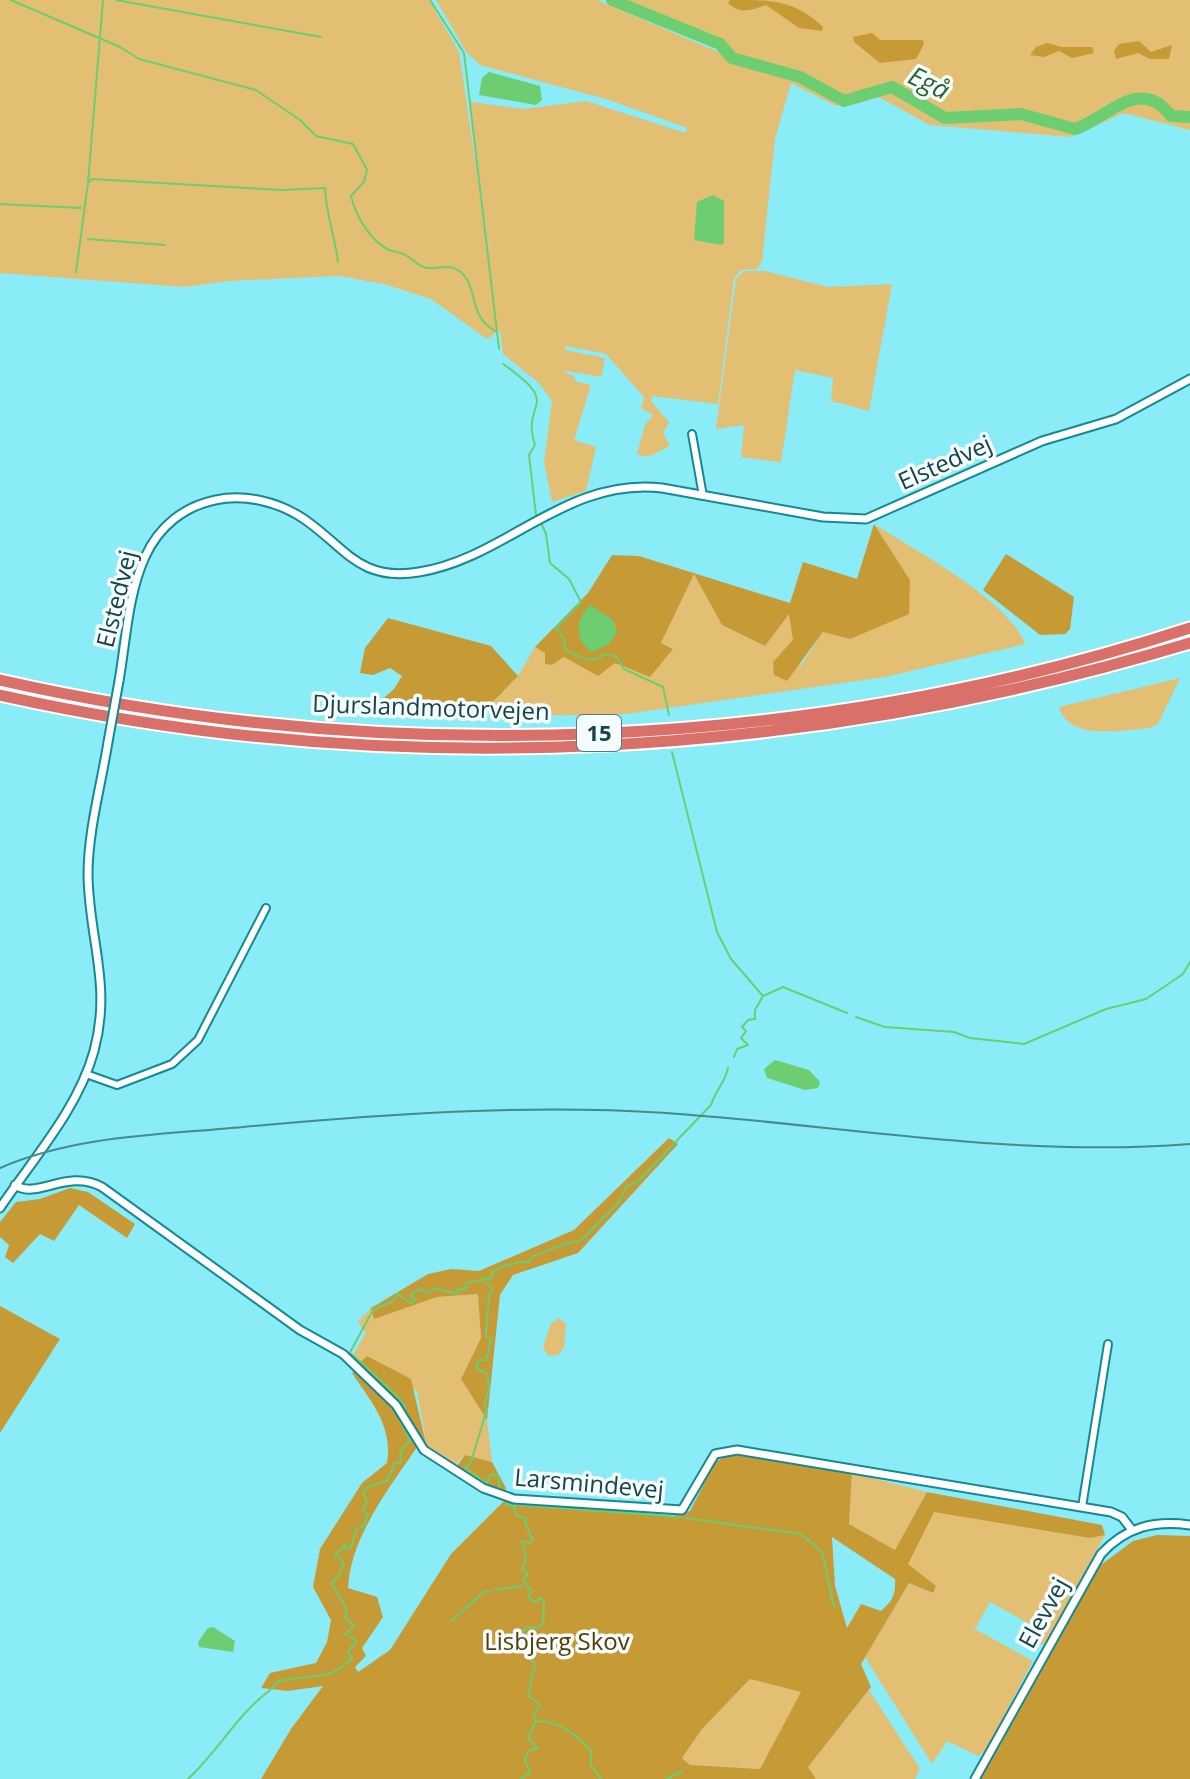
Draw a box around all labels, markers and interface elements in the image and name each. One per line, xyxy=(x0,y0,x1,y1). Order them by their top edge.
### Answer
water label: Egå xyxy=(903,57,956,108)
street label: Elstedvej xyxy=(892,426,996,497)
street label: Elstedvej xyxy=(88,547,144,651)
street label: Djurslandmotorvejen xyxy=(312,686,550,727)
road number: 15 xyxy=(577,715,621,751)
street label: Larsmindevej xyxy=(513,1460,665,1505)
street label: Elevvej xyxy=(1010,1571,1076,1654)
park label: Lisbjerg Skov xyxy=(484,1624,630,1657)

